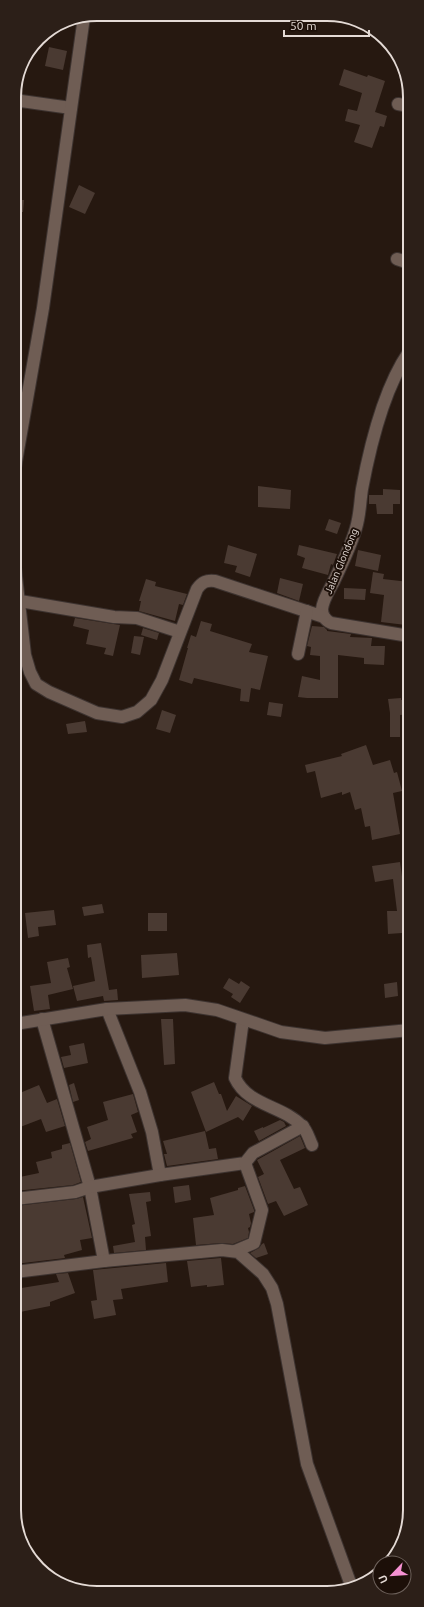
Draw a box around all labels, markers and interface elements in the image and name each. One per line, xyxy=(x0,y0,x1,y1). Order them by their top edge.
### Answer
scale bar xyxy=(284,12,369,38)
text: 50 m xyxy=(290,19,317,32)
street label: Jalan Glondong xyxy=(323,527,360,595)
north arrow xyxy=(372,1555,412,1595)
text: U xyxy=(376,1573,390,1585)

